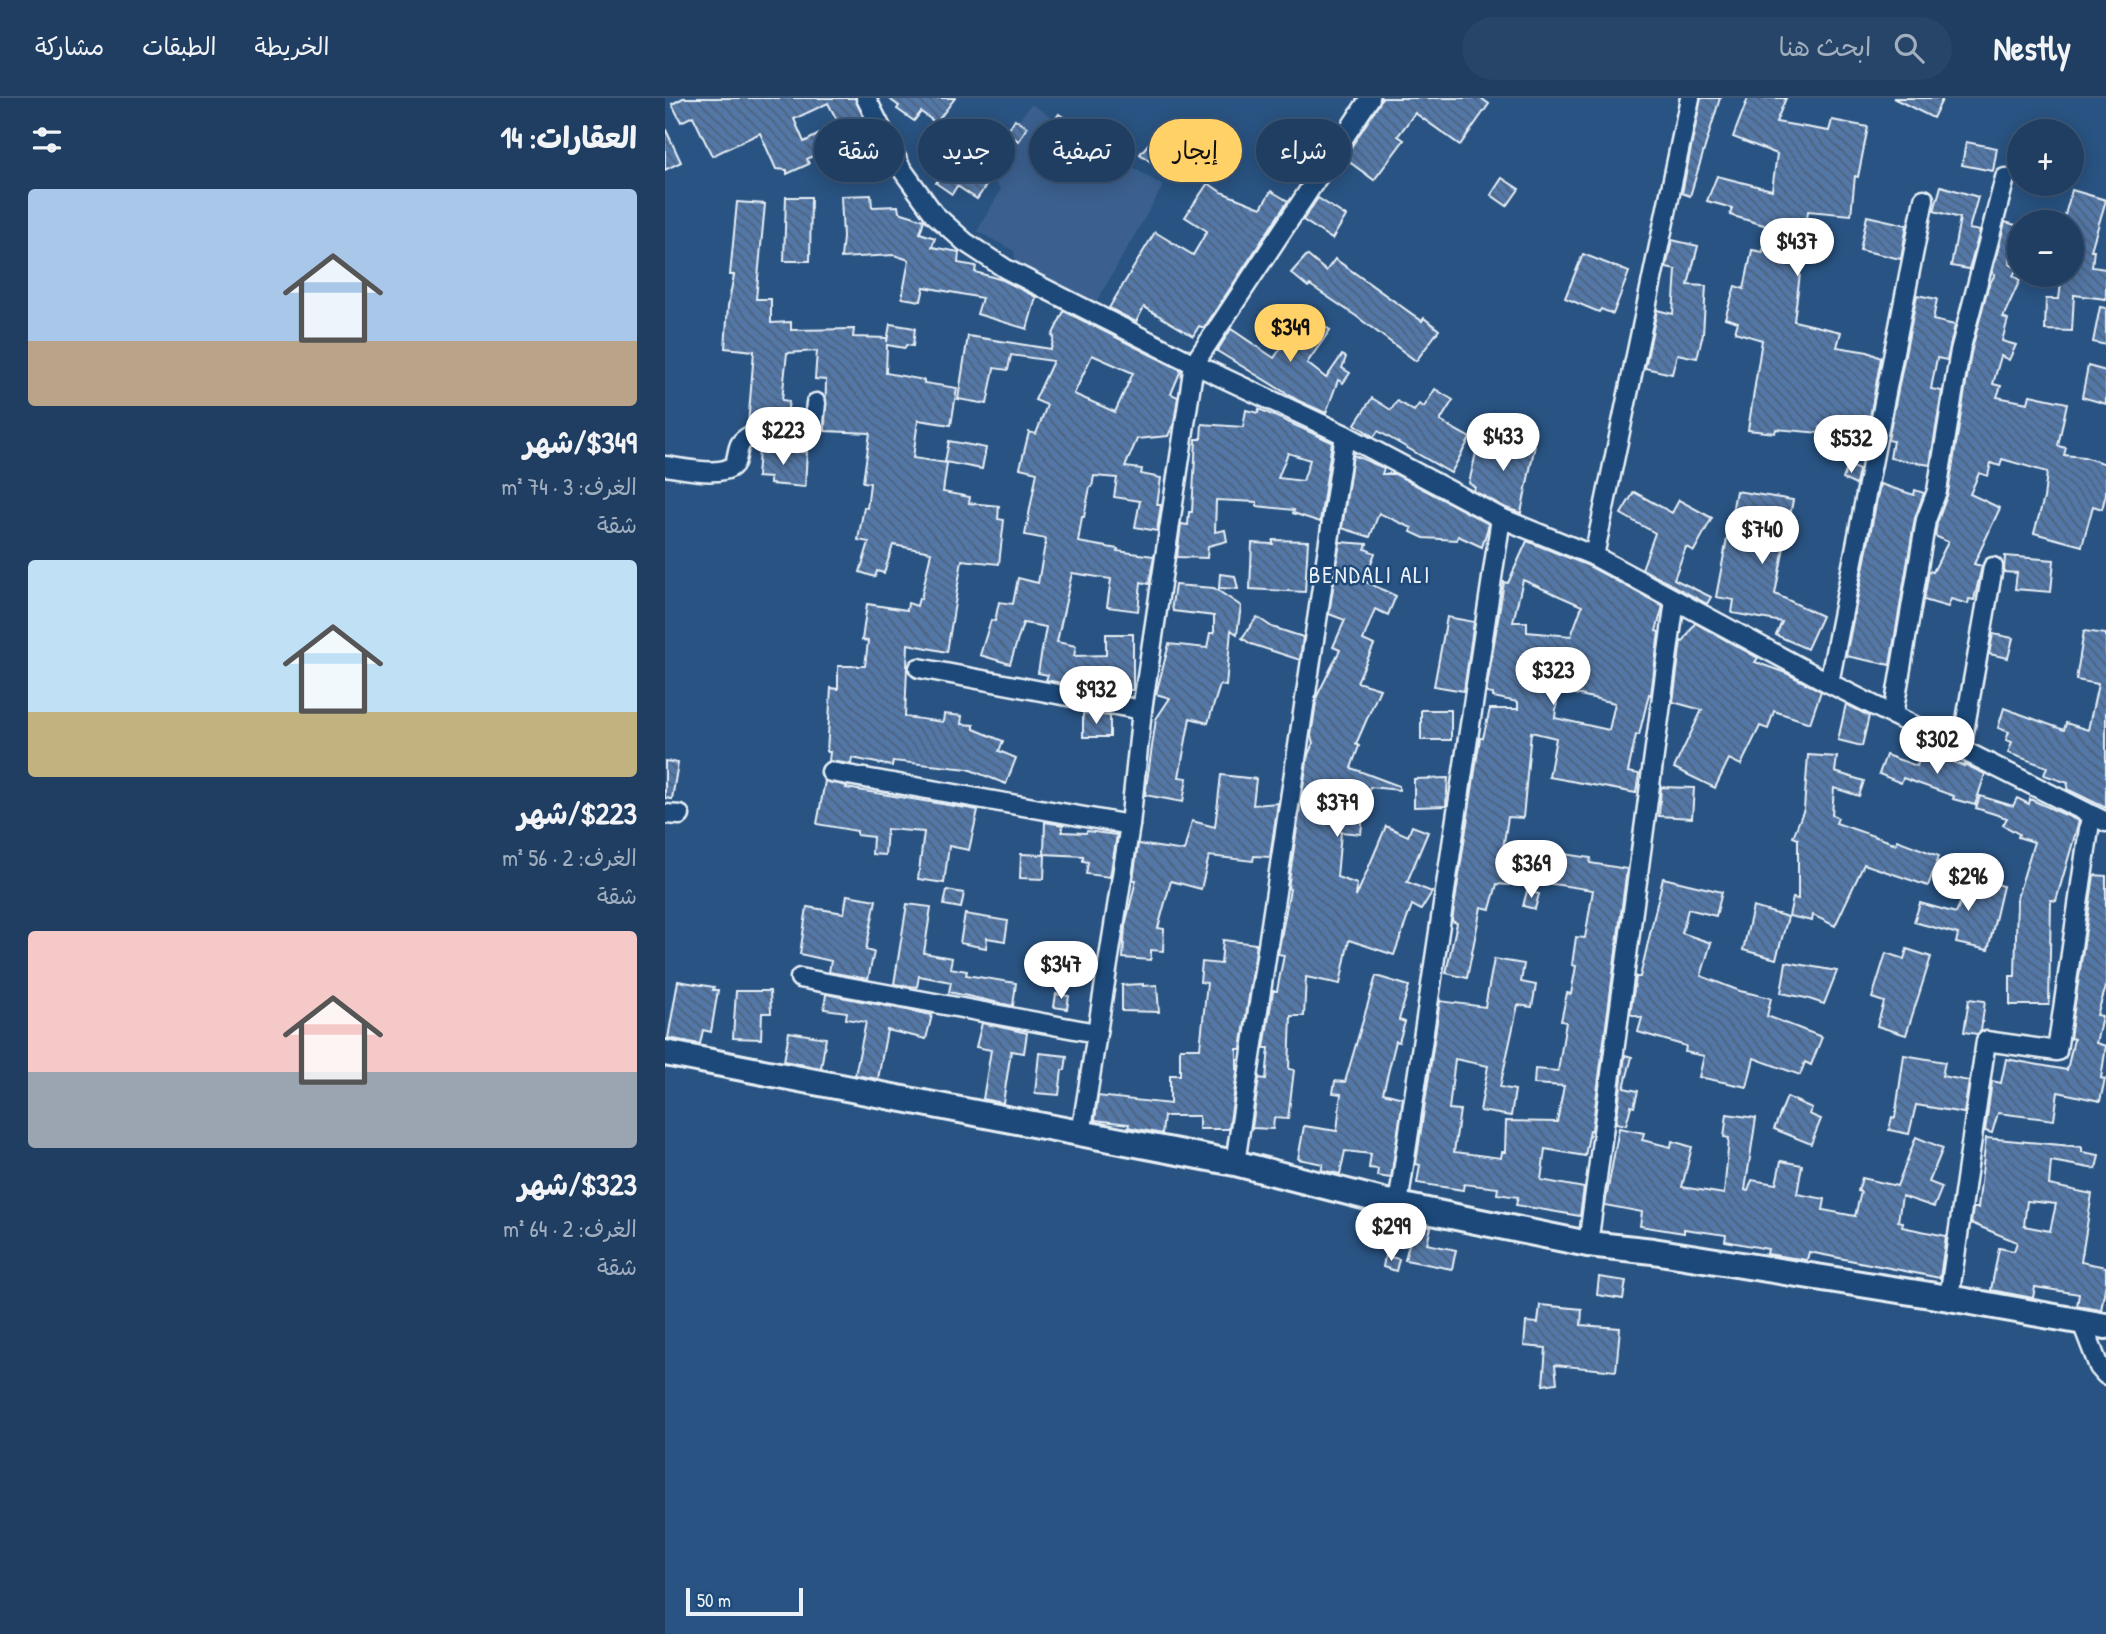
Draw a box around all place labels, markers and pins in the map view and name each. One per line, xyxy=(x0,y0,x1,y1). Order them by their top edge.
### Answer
pin: $437 xyxy=(1756,218,1838,278)
pin: $349 xyxy=(1249,304,1331,364)
pin: $223 xyxy=(742,408,824,467)
pin: $433 xyxy=(1462,414,1544,473)
pin: $532 xyxy=(1810,416,1892,475)
pin: $740 xyxy=(1721,506,1803,566)
pin: $323 xyxy=(1512,648,1594,707)
pin: $932 xyxy=(1055,666,1137,726)
pin: $302 xyxy=(1896,716,1978,776)
pin: $379 xyxy=(1296,780,1378,839)
pin: $369 xyxy=(1490,840,1572,900)
pin: $296 xyxy=(1927,854,2009,913)
pin: $347 xyxy=(1020,942,1102,1001)
pin: $299 xyxy=(1350,1204,1432,1263)

